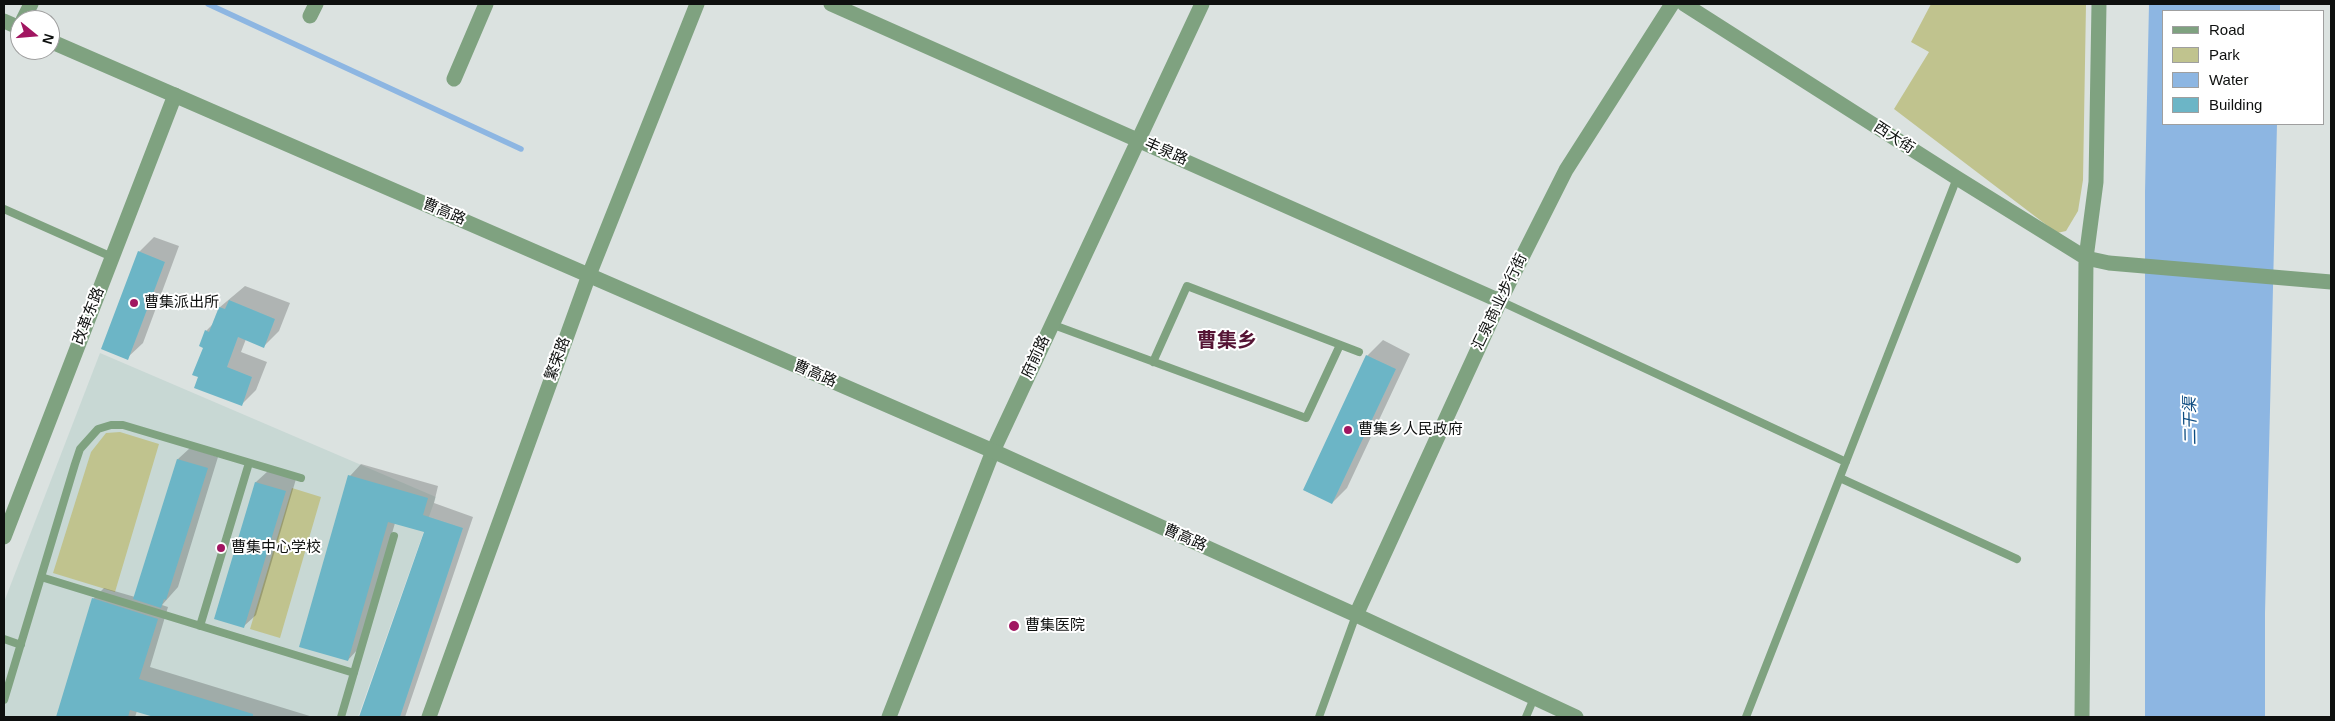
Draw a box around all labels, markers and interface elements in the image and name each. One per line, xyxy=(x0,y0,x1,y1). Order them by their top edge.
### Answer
north arrow xyxy=(10,10,60,60)
legend xyxy=(2162,10,2325,125)
text: Road xyxy=(2209,21,2245,38)
text: N xyxy=(39,32,58,46)
text: Park xyxy=(2209,46,2240,63)
text: Water xyxy=(2209,71,2248,88)
text: Building xyxy=(2209,96,2262,113)
street label: 西大街 xyxy=(1870,118,1918,158)
street label: 丰泉路 xyxy=(1142,135,1190,169)
street label: 曹高路 xyxy=(420,195,468,229)
street label: 汇泉商业步行街 xyxy=(1469,251,1531,353)
street label: 改革东路 xyxy=(70,285,108,347)
place label: 曹集派出所 xyxy=(144,294,219,312)
marker: 曹集派出所 xyxy=(128,297,140,309)
district label: 曹集乡 xyxy=(1197,329,1257,353)
street label: 府前路 xyxy=(1018,333,1054,381)
street label: 繁荣路 xyxy=(542,335,574,383)
street label: 曹高路 xyxy=(791,357,839,391)
water label: 二干渠 xyxy=(2181,397,2201,445)
place label: 曹集乡人民政府 xyxy=(1358,421,1463,439)
marker: 曹集乡人民政府 xyxy=(1342,424,1354,436)
street label: 曹高路 xyxy=(1161,521,1209,555)
place label: 曹集中心学校 xyxy=(231,539,321,557)
marker: 曹集中心学校 xyxy=(215,542,227,554)
place label: 曹集医院 xyxy=(1025,617,1085,635)
marker: 曹集医院 xyxy=(1007,619,1021,633)

